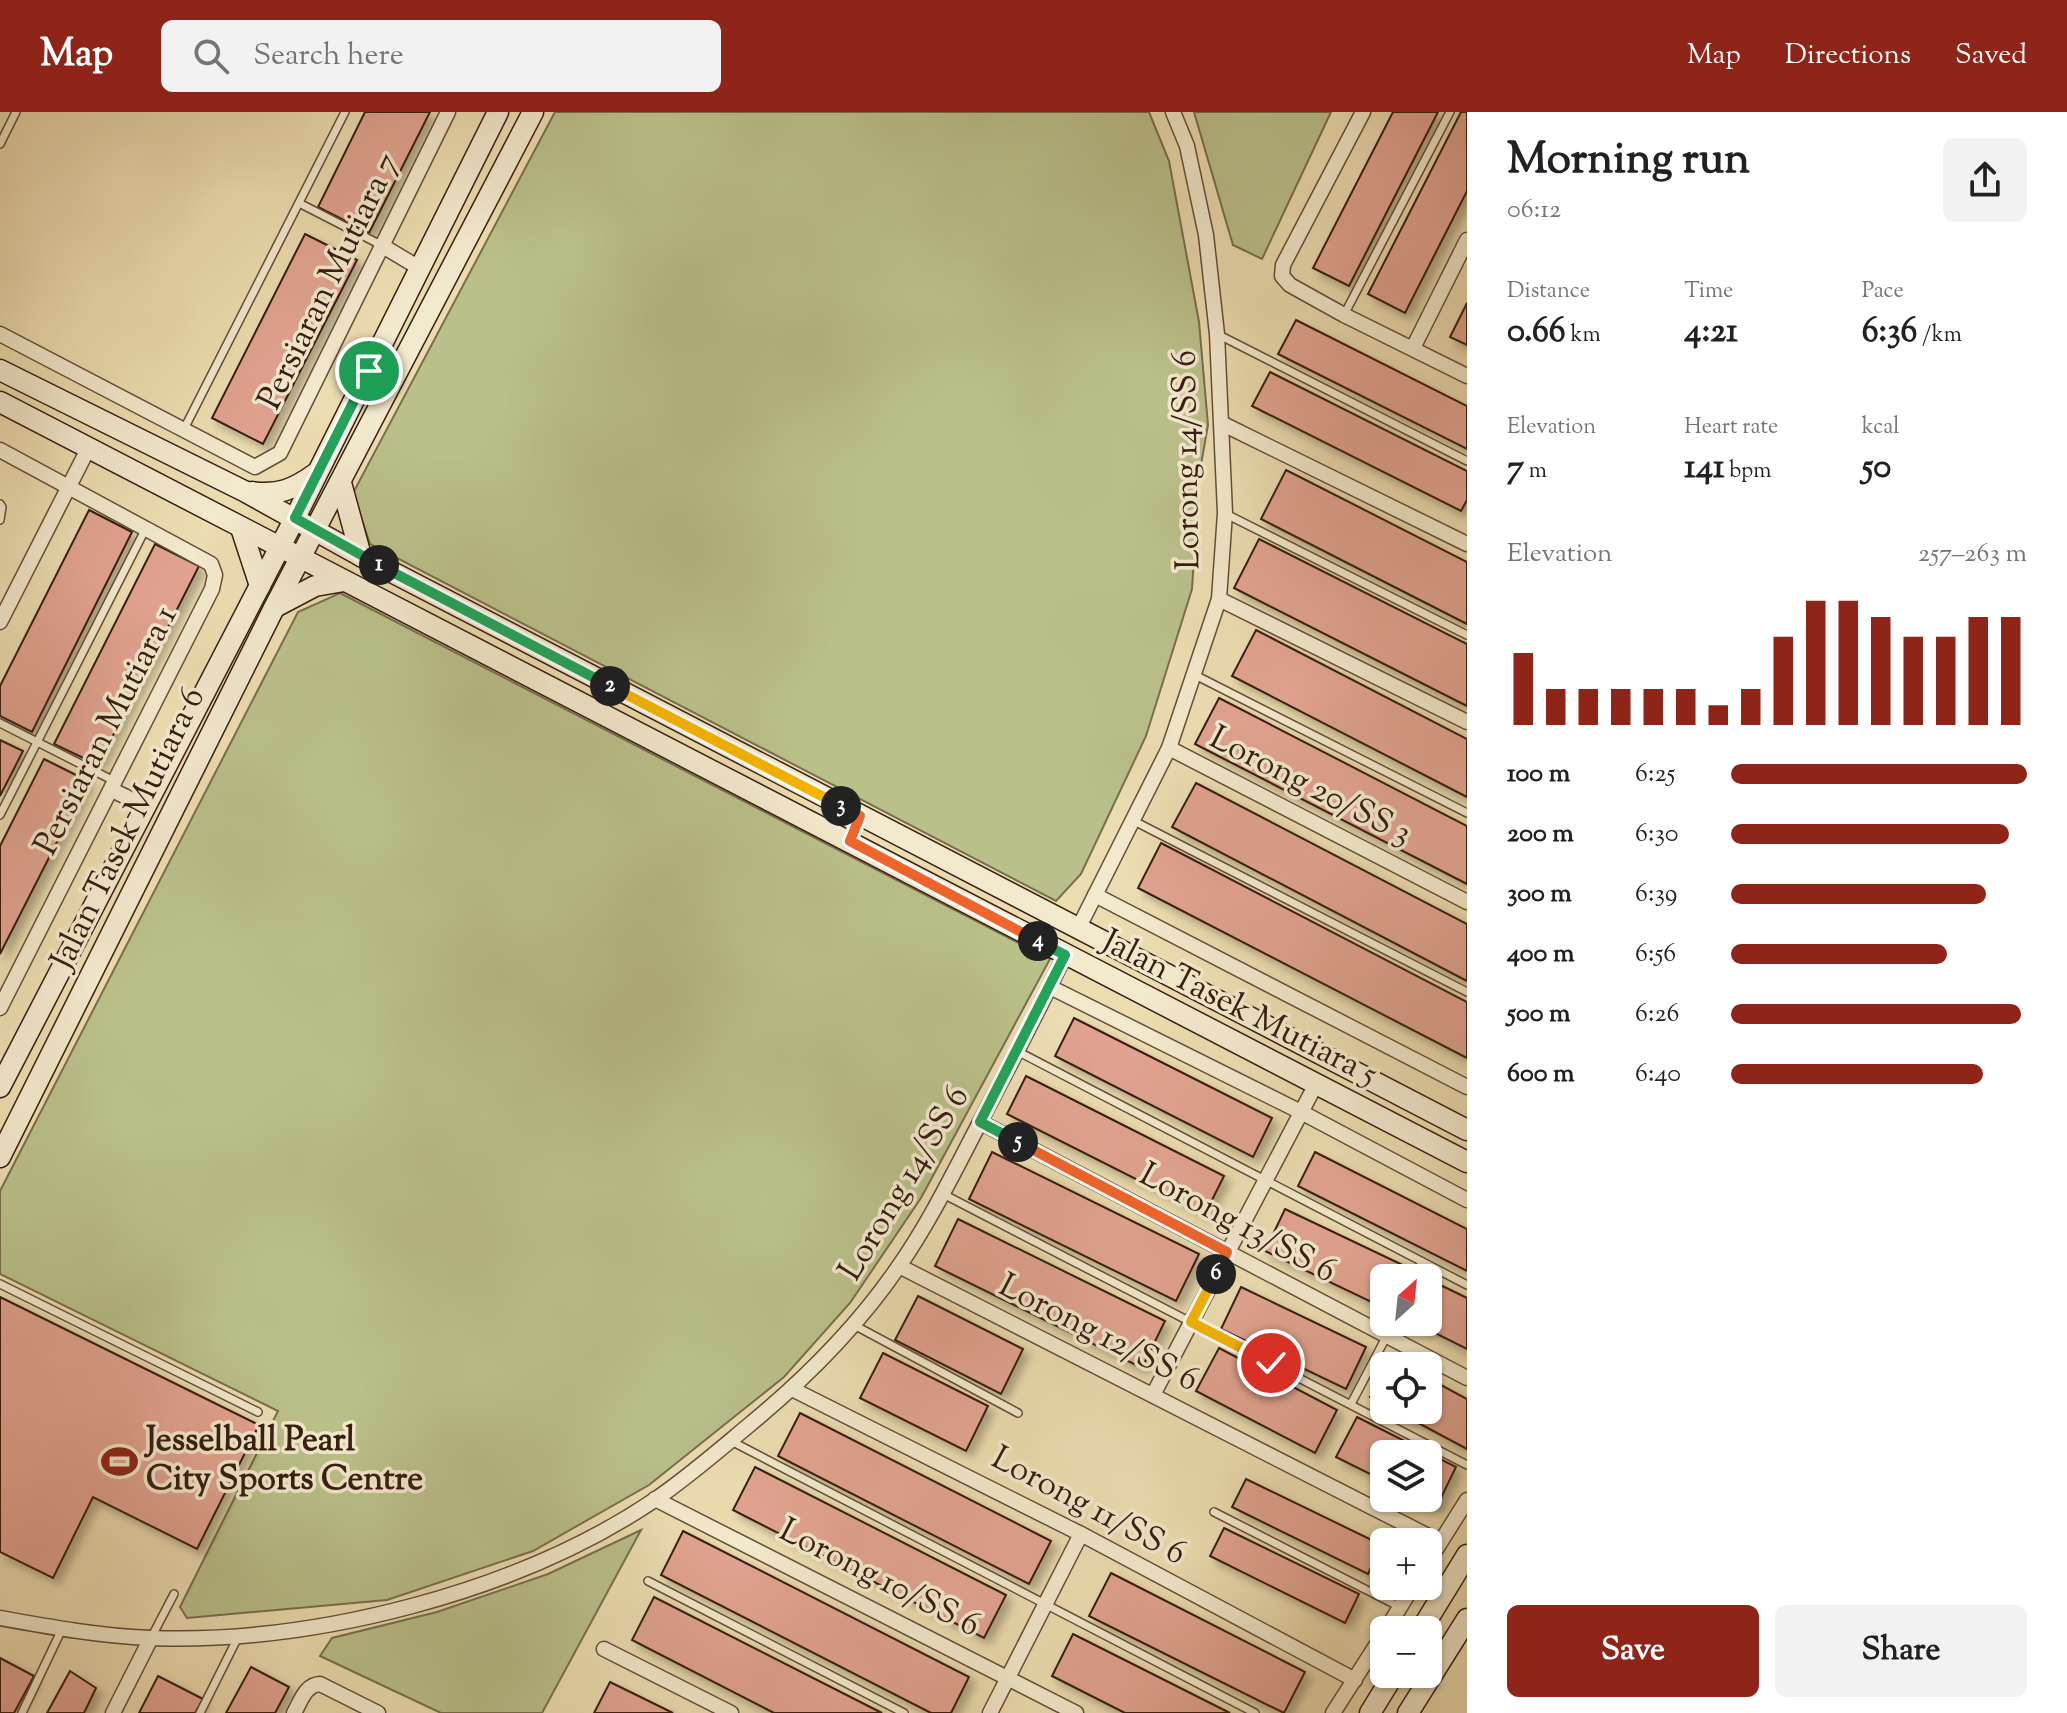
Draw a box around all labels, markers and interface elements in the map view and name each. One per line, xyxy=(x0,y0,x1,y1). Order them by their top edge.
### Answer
search box xyxy=(161,20,721,92)
text: Map xyxy=(40,29,113,83)
icon: search xyxy=(189,34,233,78)
text: Search here xyxy=(253,35,404,78)
text: Map xyxy=(1687,36,1741,76)
text: Directions xyxy=(1785,36,1911,76)
text: Saved xyxy=(1955,36,2027,76)
text: Morning run xyxy=(1507,130,1750,193)
button: share xyxy=(1943,138,2027,222)
street label: Persiaran Mutiara 7 xyxy=(247,146,413,418)
text: 06:12 xyxy=(1507,192,1561,229)
text: Distance xyxy=(1507,276,1590,308)
text: Time xyxy=(1684,276,1733,308)
text: Pace xyxy=(1862,276,1904,308)
text: 0.66 xyxy=(1507,308,1566,357)
text: 4:21 xyxy=(1684,308,1738,357)
text: 6:36 xyxy=(1862,308,1917,357)
text: km xyxy=(1566,320,1601,352)
text: /km xyxy=(1917,320,1962,352)
pin xyxy=(335,337,403,405)
icon: arrive xyxy=(347,349,391,393)
street label: Lorong 14/SS 6 xyxy=(1162,350,1214,570)
text: Elevation xyxy=(1507,412,1596,444)
text: Heart rate xyxy=(1684,412,1778,444)
text: kcal xyxy=(1862,412,1899,444)
text: 7 xyxy=(1507,444,1524,493)
text: 141 xyxy=(1684,444,1725,493)
text: 50 xyxy=(1862,444,1891,493)
text: m xyxy=(1524,456,1547,488)
text: bpm xyxy=(1725,456,1772,488)
text: Elevation xyxy=(1507,536,1612,573)
text: 257–263 m xyxy=(1918,536,2027,573)
pin: 1 xyxy=(359,545,399,585)
text: 1 xyxy=(375,549,383,581)
street label: Persiaran Mutiara 1 xyxy=(23,598,191,864)
pin: 2 xyxy=(590,666,630,706)
text: 2 xyxy=(605,670,615,702)
street label: Jalan Tasek Mutiara 6 xyxy=(38,679,219,980)
street label: Lorong 20/SS 3 xyxy=(1200,715,1420,859)
text: 100 m xyxy=(1507,756,1570,793)
text: 6:25 xyxy=(1635,756,1675,793)
pin: 3 xyxy=(821,786,861,826)
text: 3 xyxy=(837,790,845,822)
text: 200 m xyxy=(1507,816,1574,853)
text: 6:30 xyxy=(1635,816,1678,853)
text: 300 m xyxy=(1507,876,1572,913)
text: 6:39 xyxy=(1635,876,1677,913)
street label: Jalan Tasek Mutiara 5 xyxy=(1091,917,1385,1100)
pin: 4 xyxy=(1018,921,1058,961)
text: 4 xyxy=(1032,925,1044,957)
text: 400 m xyxy=(1507,936,1574,973)
text: 6:56 xyxy=(1635,936,1676,973)
text: 500 m xyxy=(1507,996,1570,1033)
text: 6:26 xyxy=(1635,996,1680,1033)
text: 600 m xyxy=(1507,1056,1574,1093)
text: 6:40 xyxy=(1635,1056,1681,1093)
street label: Lorong 14/SS 6 xyxy=(827,1077,983,1291)
pin: 5 xyxy=(998,1122,1038,1162)
text: 5 xyxy=(1014,1126,1022,1158)
street label: Lorong 13/SS 6 xyxy=(1132,1155,1342,1293)
pin: 6 xyxy=(1196,1254,1236,1294)
street label: Lorong 12/SS 6 xyxy=(989,1263,1207,1405)
north arrow xyxy=(1370,1264,1442,1336)
map controls xyxy=(1370,1264,1442,1688)
pin xyxy=(1237,1329,1305,1397)
icon: check xyxy=(1249,1341,1293,1385)
button: locate xyxy=(1370,1352,1442,1424)
place label: Jesselball Pearl City Sports Centre xyxy=(143,1417,423,1505)
street label: Lorong 11/SS 6 xyxy=(982,1435,1194,1579)
button: layers xyxy=(1370,1440,1442,1512)
sports icon: Jesselball Pearl City Sports Centre xyxy=(101,1442,139,1480)
street label: Lorong 10/SS 6 xyxy=(770,1507,988,1651)
button: + xyxy=(1370,1528,1442,1600)
button: Save xyxy=(1507,1605,1759,1697)
button: Share xyxy=(1775,1605,2027,1697)
button: − xyxy=(1370,1616,1442,1688)

